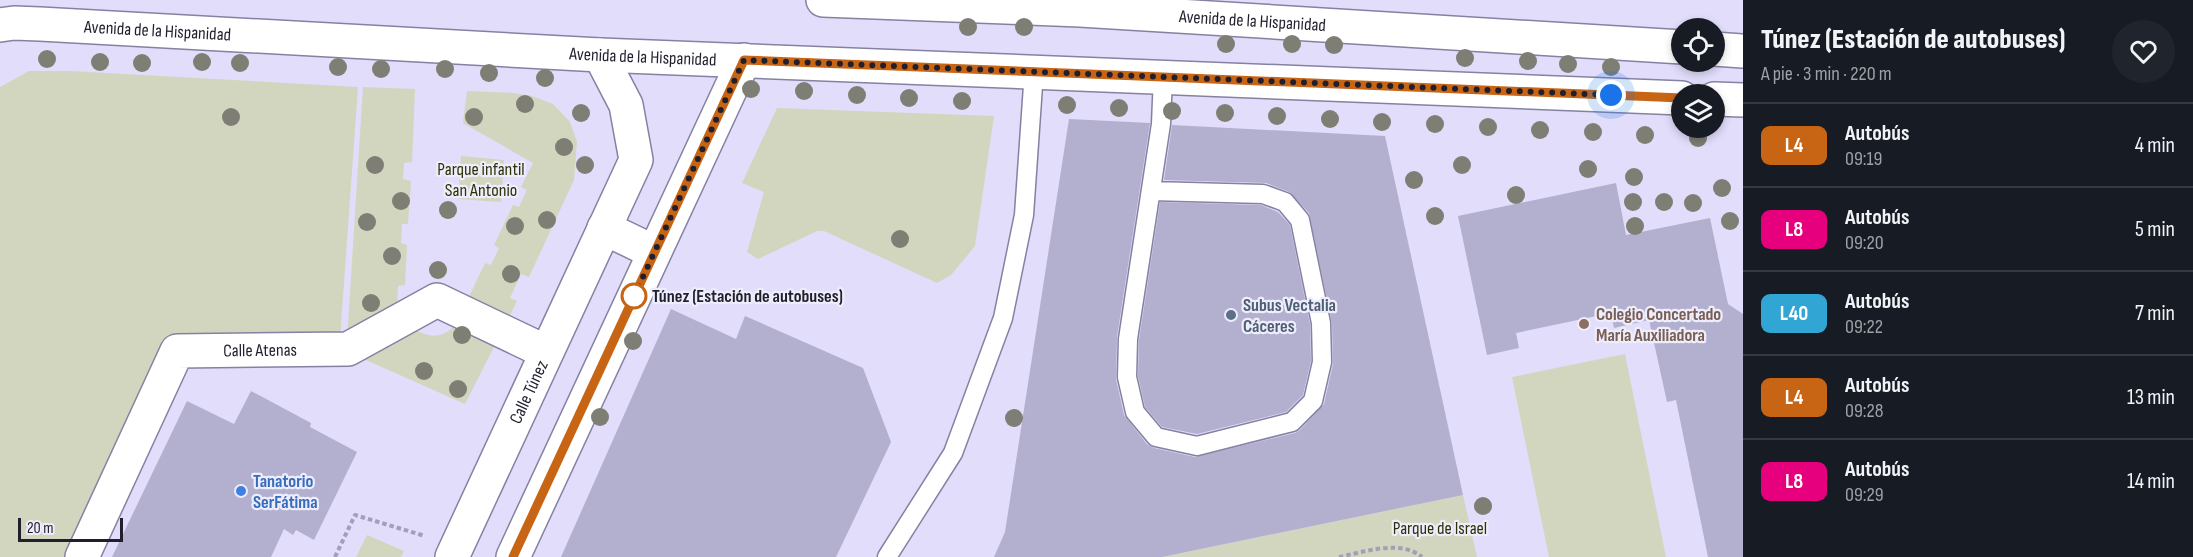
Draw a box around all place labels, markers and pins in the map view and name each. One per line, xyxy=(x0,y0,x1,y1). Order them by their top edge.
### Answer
marker: Túnez (Estación de autobuses) xyxy=(621,283,647,309)
place label: Túnez (Estación de autobuses) xyxy=(652,286,843,307)
place label: Subus Vectalia Cáceres xyxy=(1243,295,1336,337)
place label: Colegio Concertado María Auxiliadora xyxy=(1596,304,1721,346)
marker: Subus Vectalia Cáceres xyxy=(1224,308,1238,322)
marker: Colegio Concertado María Auxiliadora xyxy=(1577,317,1591,331)
place label: Tanatorio SerFátima xyxy=(253,471,318,513)
marker: Tanatorio SerFátima xyxy=(234,484,248,498)

